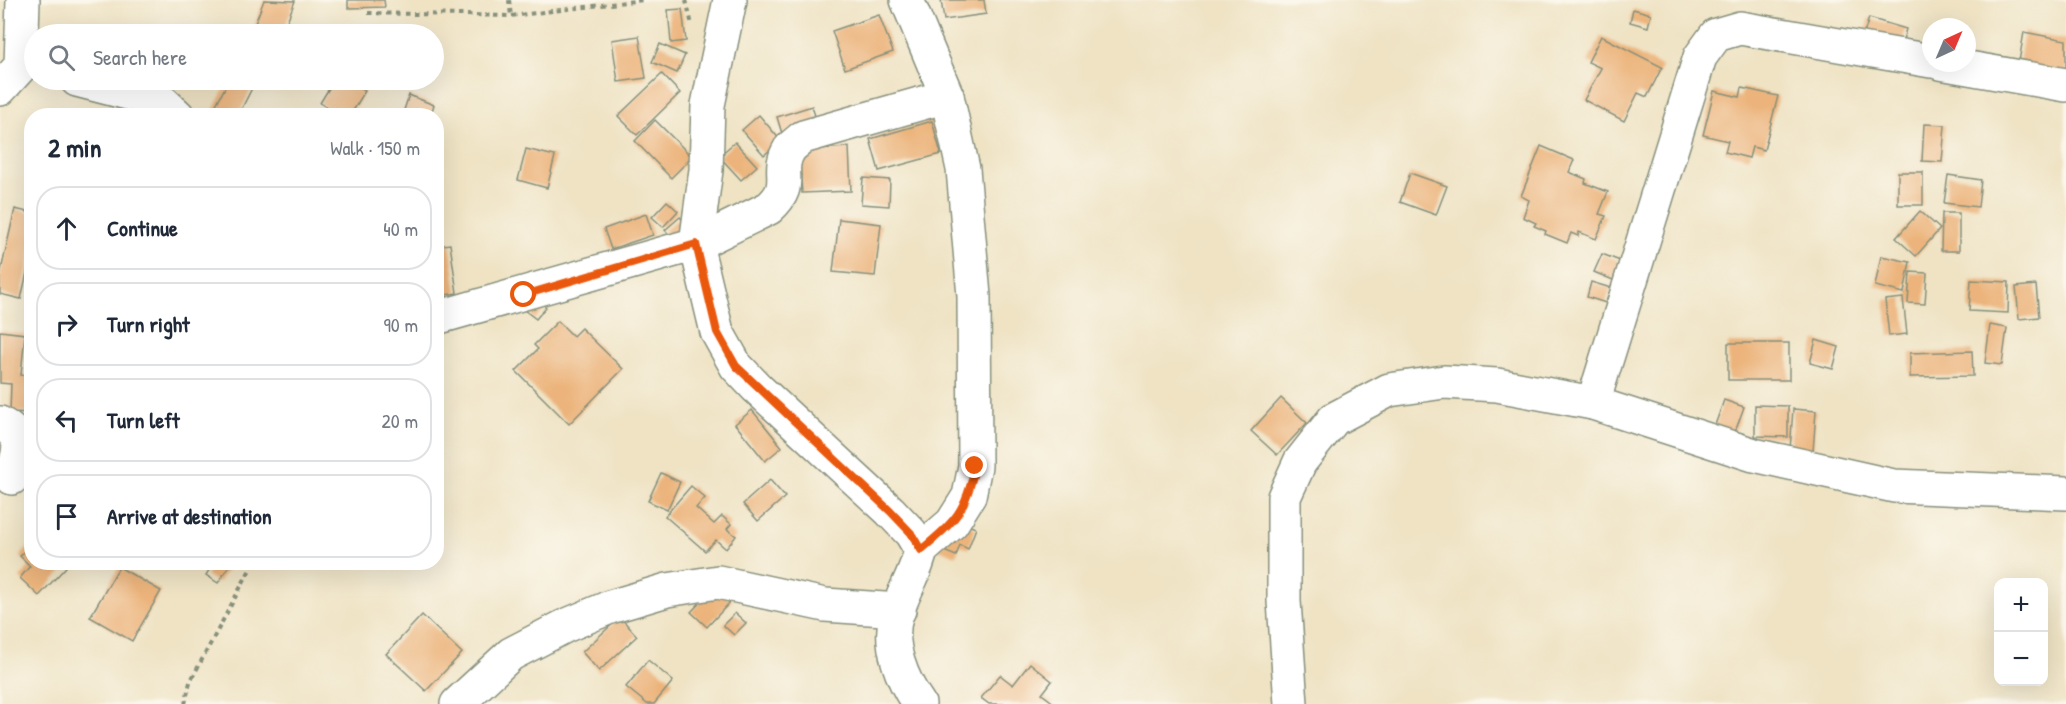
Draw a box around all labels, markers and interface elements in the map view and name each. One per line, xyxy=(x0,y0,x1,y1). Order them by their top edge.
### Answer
north arrow xyxy=(1922,18,1976,72)
search box xyxy=(24,24,444,90)
icon: search xyxy=(45,41,78,74)
text: Search here xyxy=(93,42,187,72)
text: 2 min xyxy=(48,130,101,165)
text: Walk · 150 m xyxy=(330,134,420,161)
icon: ahead xyxy=(50,212,83,245)
text: Continue xyxy=(107,213,178,243)
text: 40 m xyxy=(383,215,418,242)
route start xyxy=(510,281,536,307)
icon: right xyxy=(50,308,83,341)
text: Turn right xyxy=(107,309,190,339)
text: 90 m xyxy=(384,311,418,338)
icon: left xyxy=(50,404,83,437)
text: Turn left xyxy=(107,405,180,435)
text: 20 m xyxy=(381,407,418,434)
route end xyxy=(961,452,987,478)
icon: arrive xyxy=(50,500,83,533)
text: Arrive at destination xyxy=(107,501,272,531)
map controls xyxy=(1994,578,2048,686)
button: + xyxy=(1994,578,2048,632)
button: − xyxy=(1994,632,2048,686)

